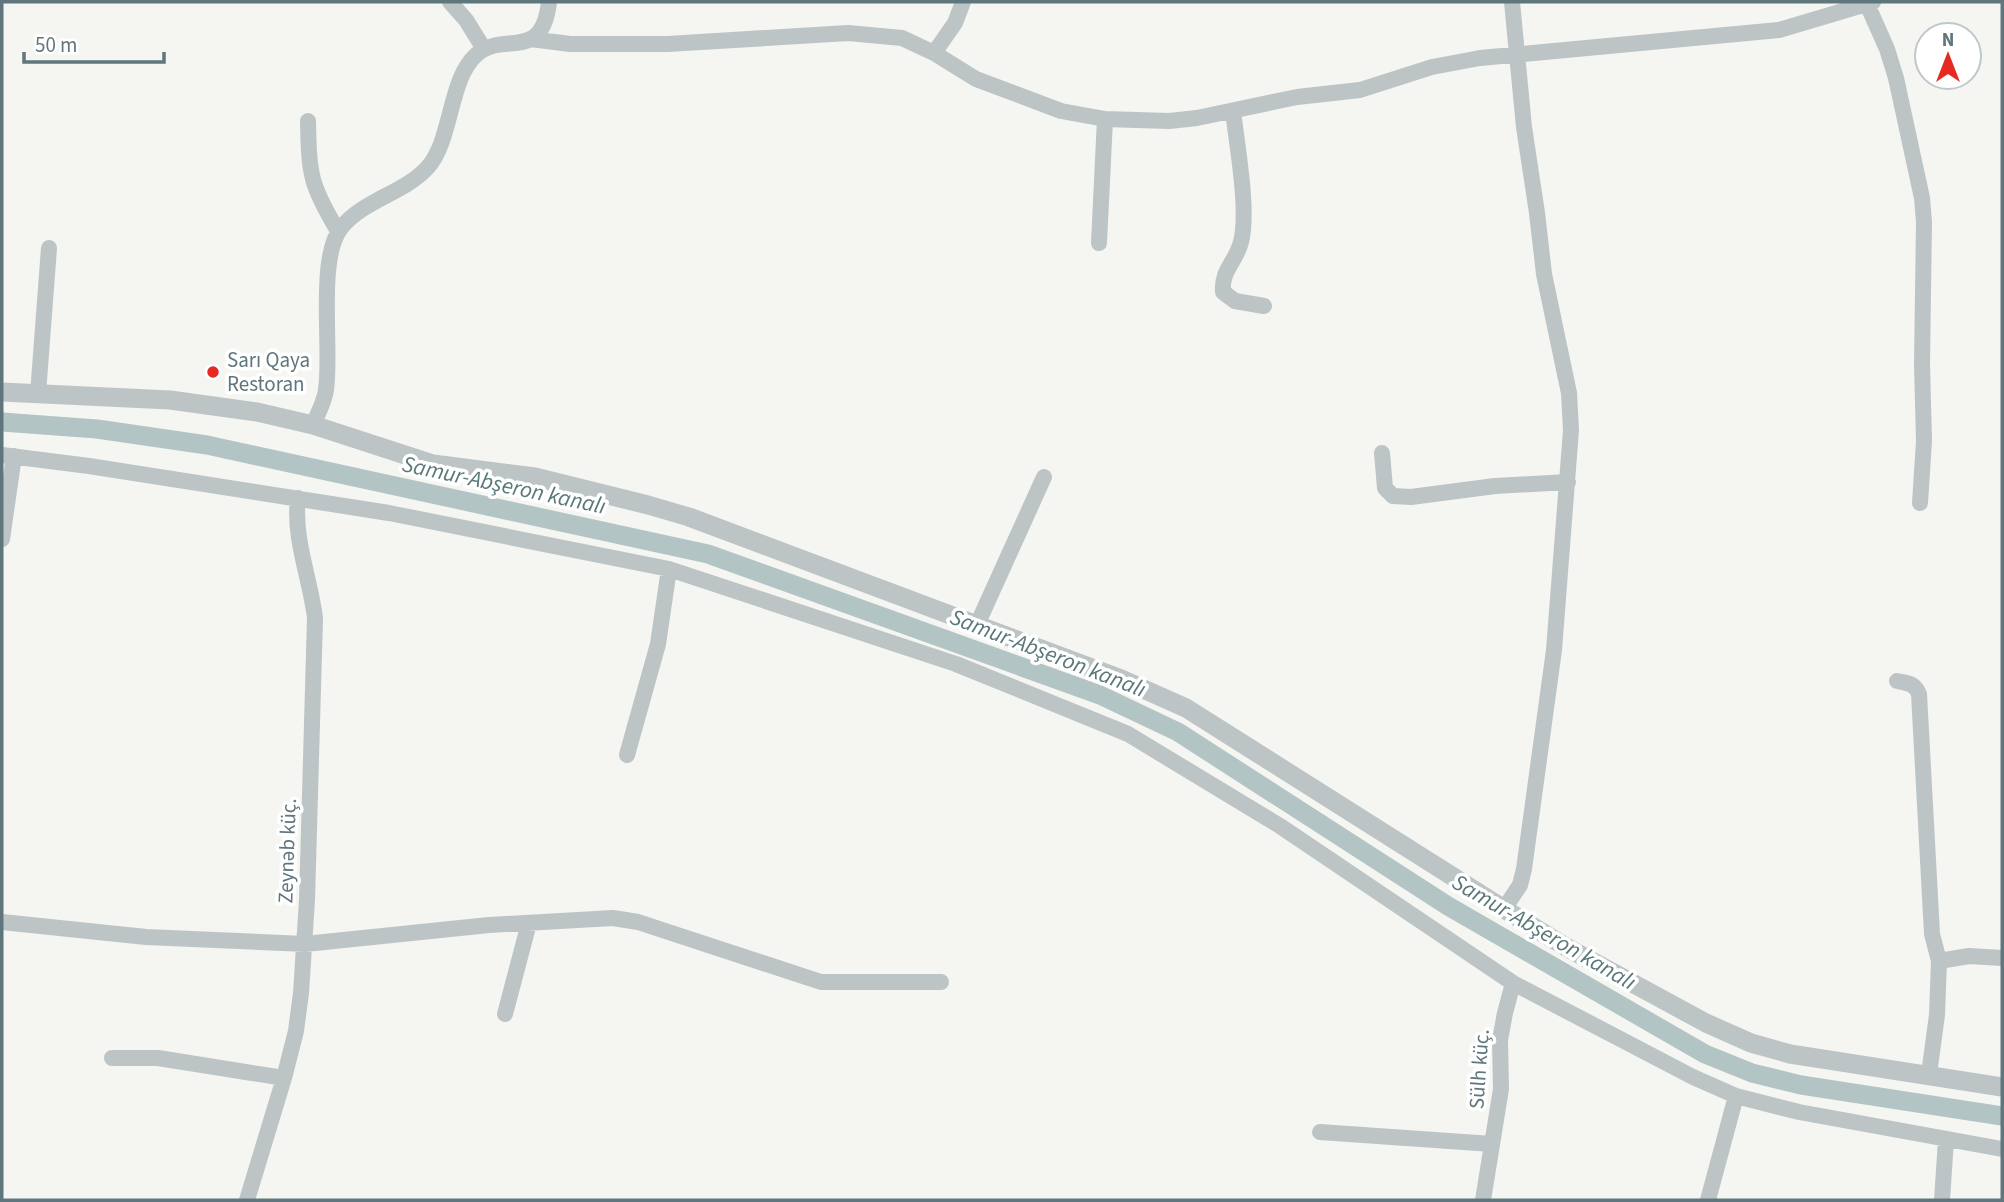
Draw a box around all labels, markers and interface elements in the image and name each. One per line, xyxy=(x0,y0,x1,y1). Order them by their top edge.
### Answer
scale bar xyxy=(24,21,164,65)
north arrow xyxy=(1913,21,1983,91)
text: N xyxy=(1942,27,1954,54)
text: 50 m xyxy=(35,30,77,60)
place label: Sarı Qaya Restoran xyxy=(227,345,310,399)
marker: Sarı Qaya Restoran xyxy=(205,364,221,380)
water label: Samur-Abşeron kanalı xyxy=(399,447,609,523)
water label: Samur-Abşeron kanalı xyxy=(945,600,1151,706)
street label: Zeynəb küç. xyxy=(270,798,304,904)
water label: Samur-Abşeron kanalı xyxy=(1446,866,1642,998)
street label: Sülh küç. xyxy=(1461,1028,1497,1110)

